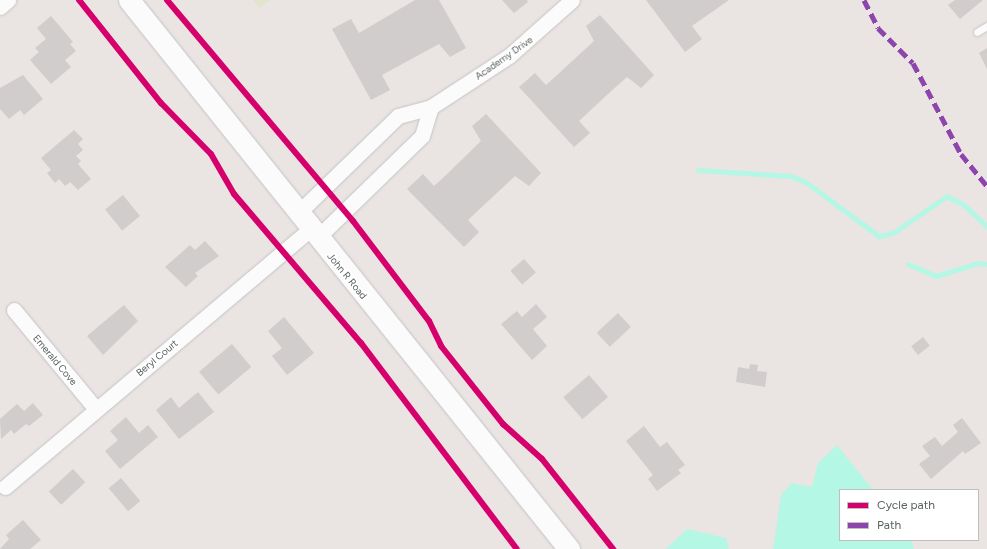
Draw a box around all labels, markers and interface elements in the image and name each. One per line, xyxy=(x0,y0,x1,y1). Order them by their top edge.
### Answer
street label: Academy Drive xyxy=(473,34,535,82)
street label: John R Road xyxy=(325,250,369,302)
street label: Emerald Cove xyxy=(30,332,80,388)
street label: Beryl Court xyxy=(134,337,180,379)
legend xyxy=(839,489,979,541)
text: Cycle path xyxy=(877,498,935,512)
text: Path xyxy=(877,518,901,532)

